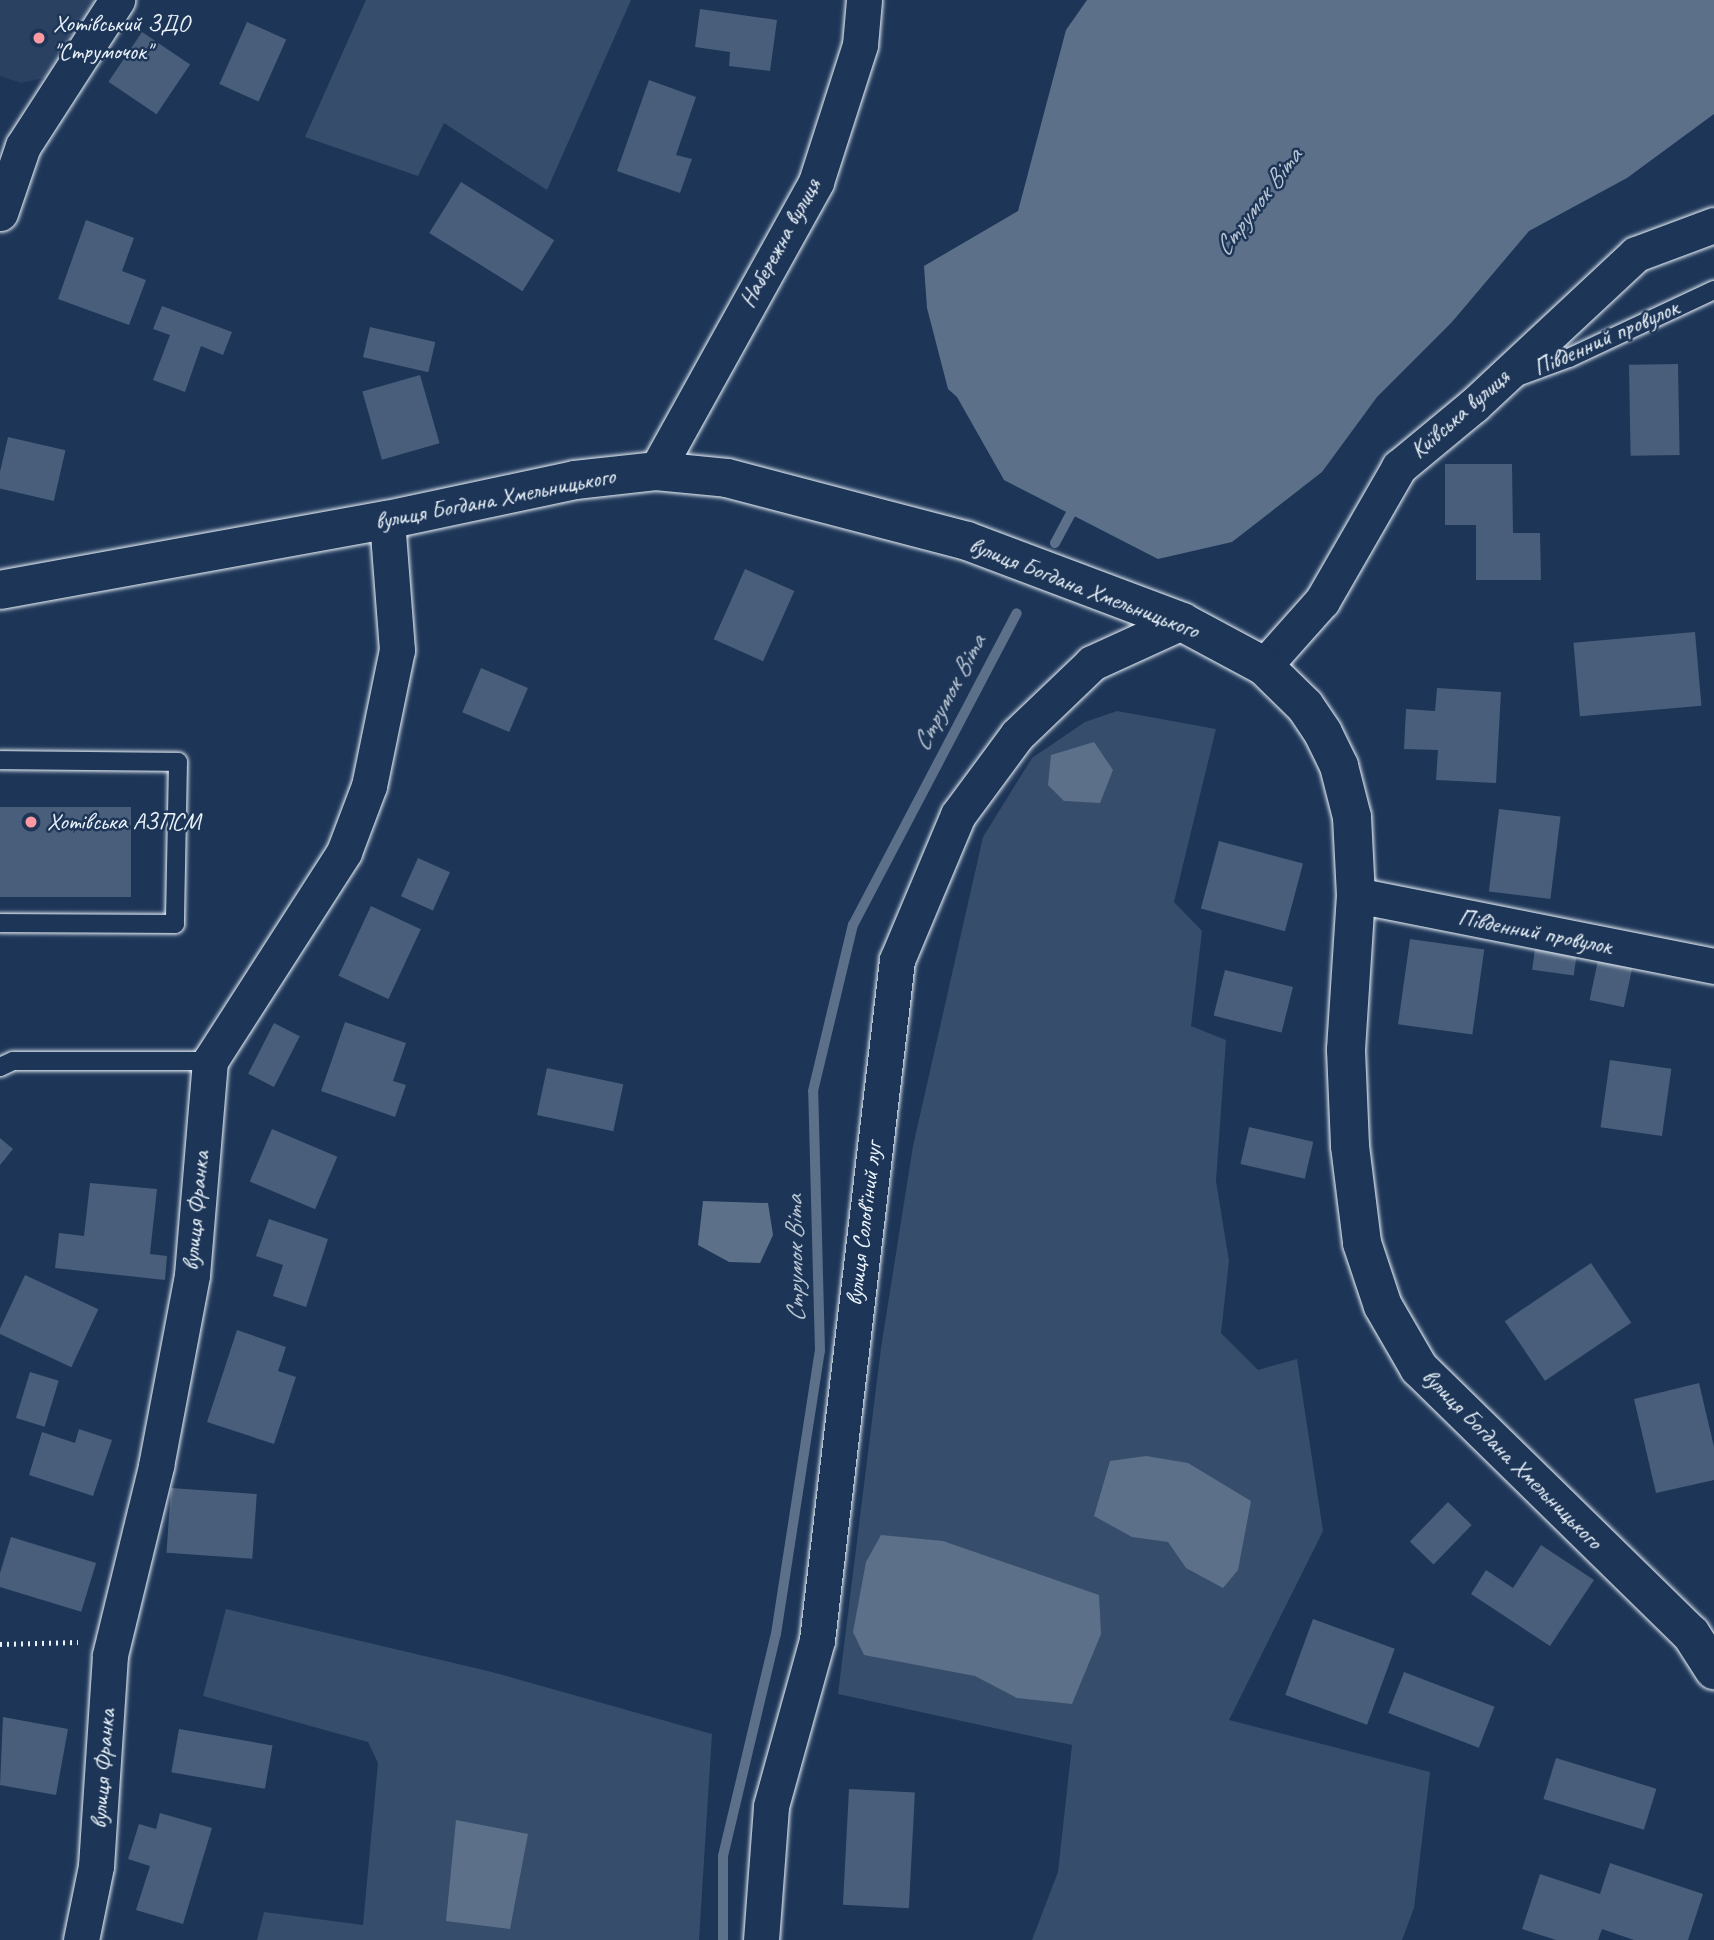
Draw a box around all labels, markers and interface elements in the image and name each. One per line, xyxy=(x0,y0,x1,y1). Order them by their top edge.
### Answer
place label: Хотівський ЗДО "Струмочок" xyxy=(53,10,189,66)
marker: Хотівський ЗДО "Струмочок" xyxy=(31,30,47,46)
water label: Струмок Віта xyxy=(1207,142,1309,262)
street label: Набережна вулиця xyxy=(733,173,827,313)
street label: Південний провулок xyxy=(1529,293,1683,383)
street label: Київська вулиця xyxy=(1404,363,1516,465)
street label: вулиця Богдана Хмельницького xyxy=(373,462,617,536)
street label: вулиця Богдана Хмельницького xyxy=(965,531,1203,645)
water label: Струмок Віта xyxy=(905,630,993,756)
place label: Хотівська АЗПСМ xyxy=(47,808,201,836)
marker: Хотівська АЗПСМ xyxy=(21,812,41,832)
street label: Південний провулок xyxy=(1456,903,1614,961)
street label: вулиця Солов'їний луг xyxy=(840,1141,888,1307)
street label: вулиця Франка xyxy=(176,1150,216,1272)
water label: Струмок Віта xyxy=(778,1195,812,1323)
street label: вулиця Богдана Хмельницького xyxy=(1416,1363,1608,1555)
street label: вулиця Франка xyxy=(84,1708,122,1830)

